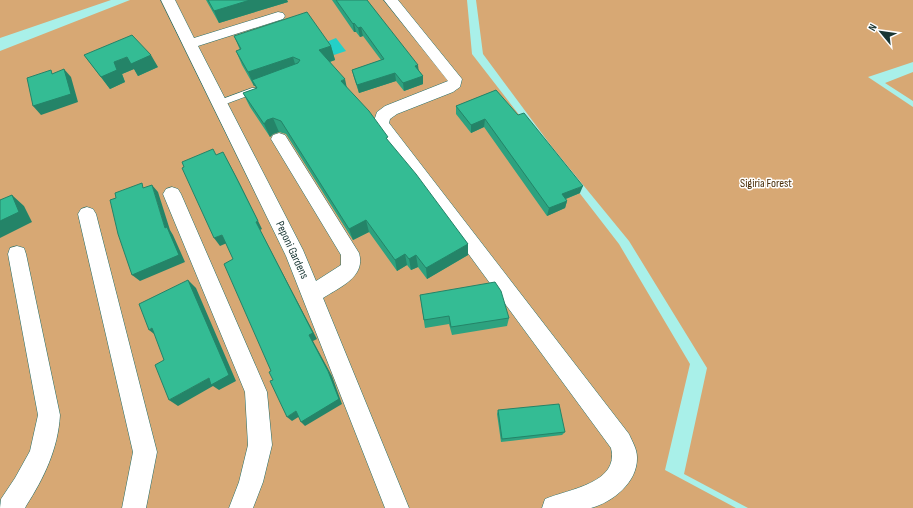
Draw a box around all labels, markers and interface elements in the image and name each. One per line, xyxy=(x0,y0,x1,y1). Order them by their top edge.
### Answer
north arrow xyxy=(861,12,901,52)
text: N xyxy=(866,22,880,33)
park label: Sigiria Forest xyxy=(740,176,792,191)
street label: Peponi Gardens xyxy=(272,219,312,281)

